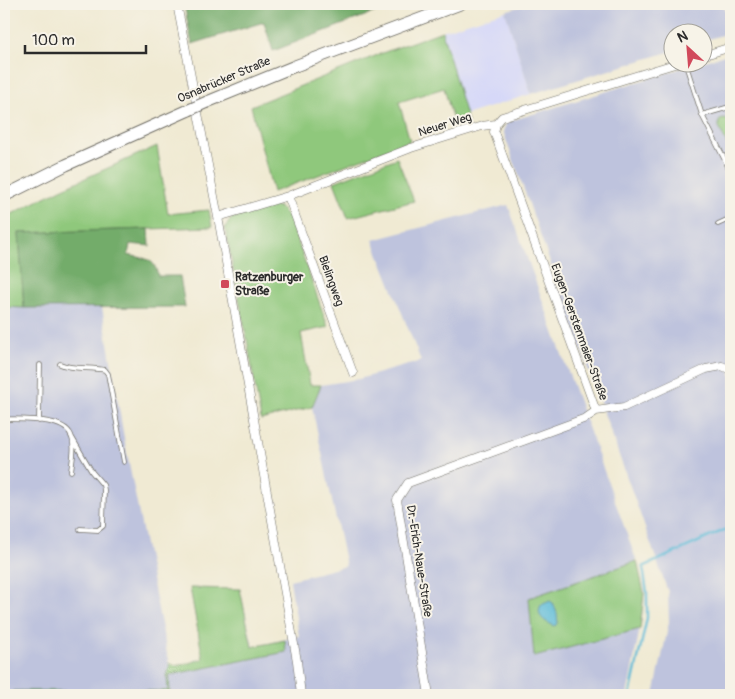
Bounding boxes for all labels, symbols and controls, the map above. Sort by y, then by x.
scale bar [25,22,146,54]
north arrow [662,22,712,72]
text: N [675,27,691,46]
text: 100 m [32,31,75,50]
street label: Osnabrücker Straße [175,54,273,106]
street label: Neuer Weg [416,110,474,140]
street label: Bielingweg [315,254,347,308]
street label: Eugen-Gerstenmaier-Straße [547,262,611,403]
place label: Ratzenburger Straße [235,270,304,299]
marker: Ratzenburger Straße [219,278,231,290]
street label: Dr.-Erich-Naue-Straße [403,504,435,618]

